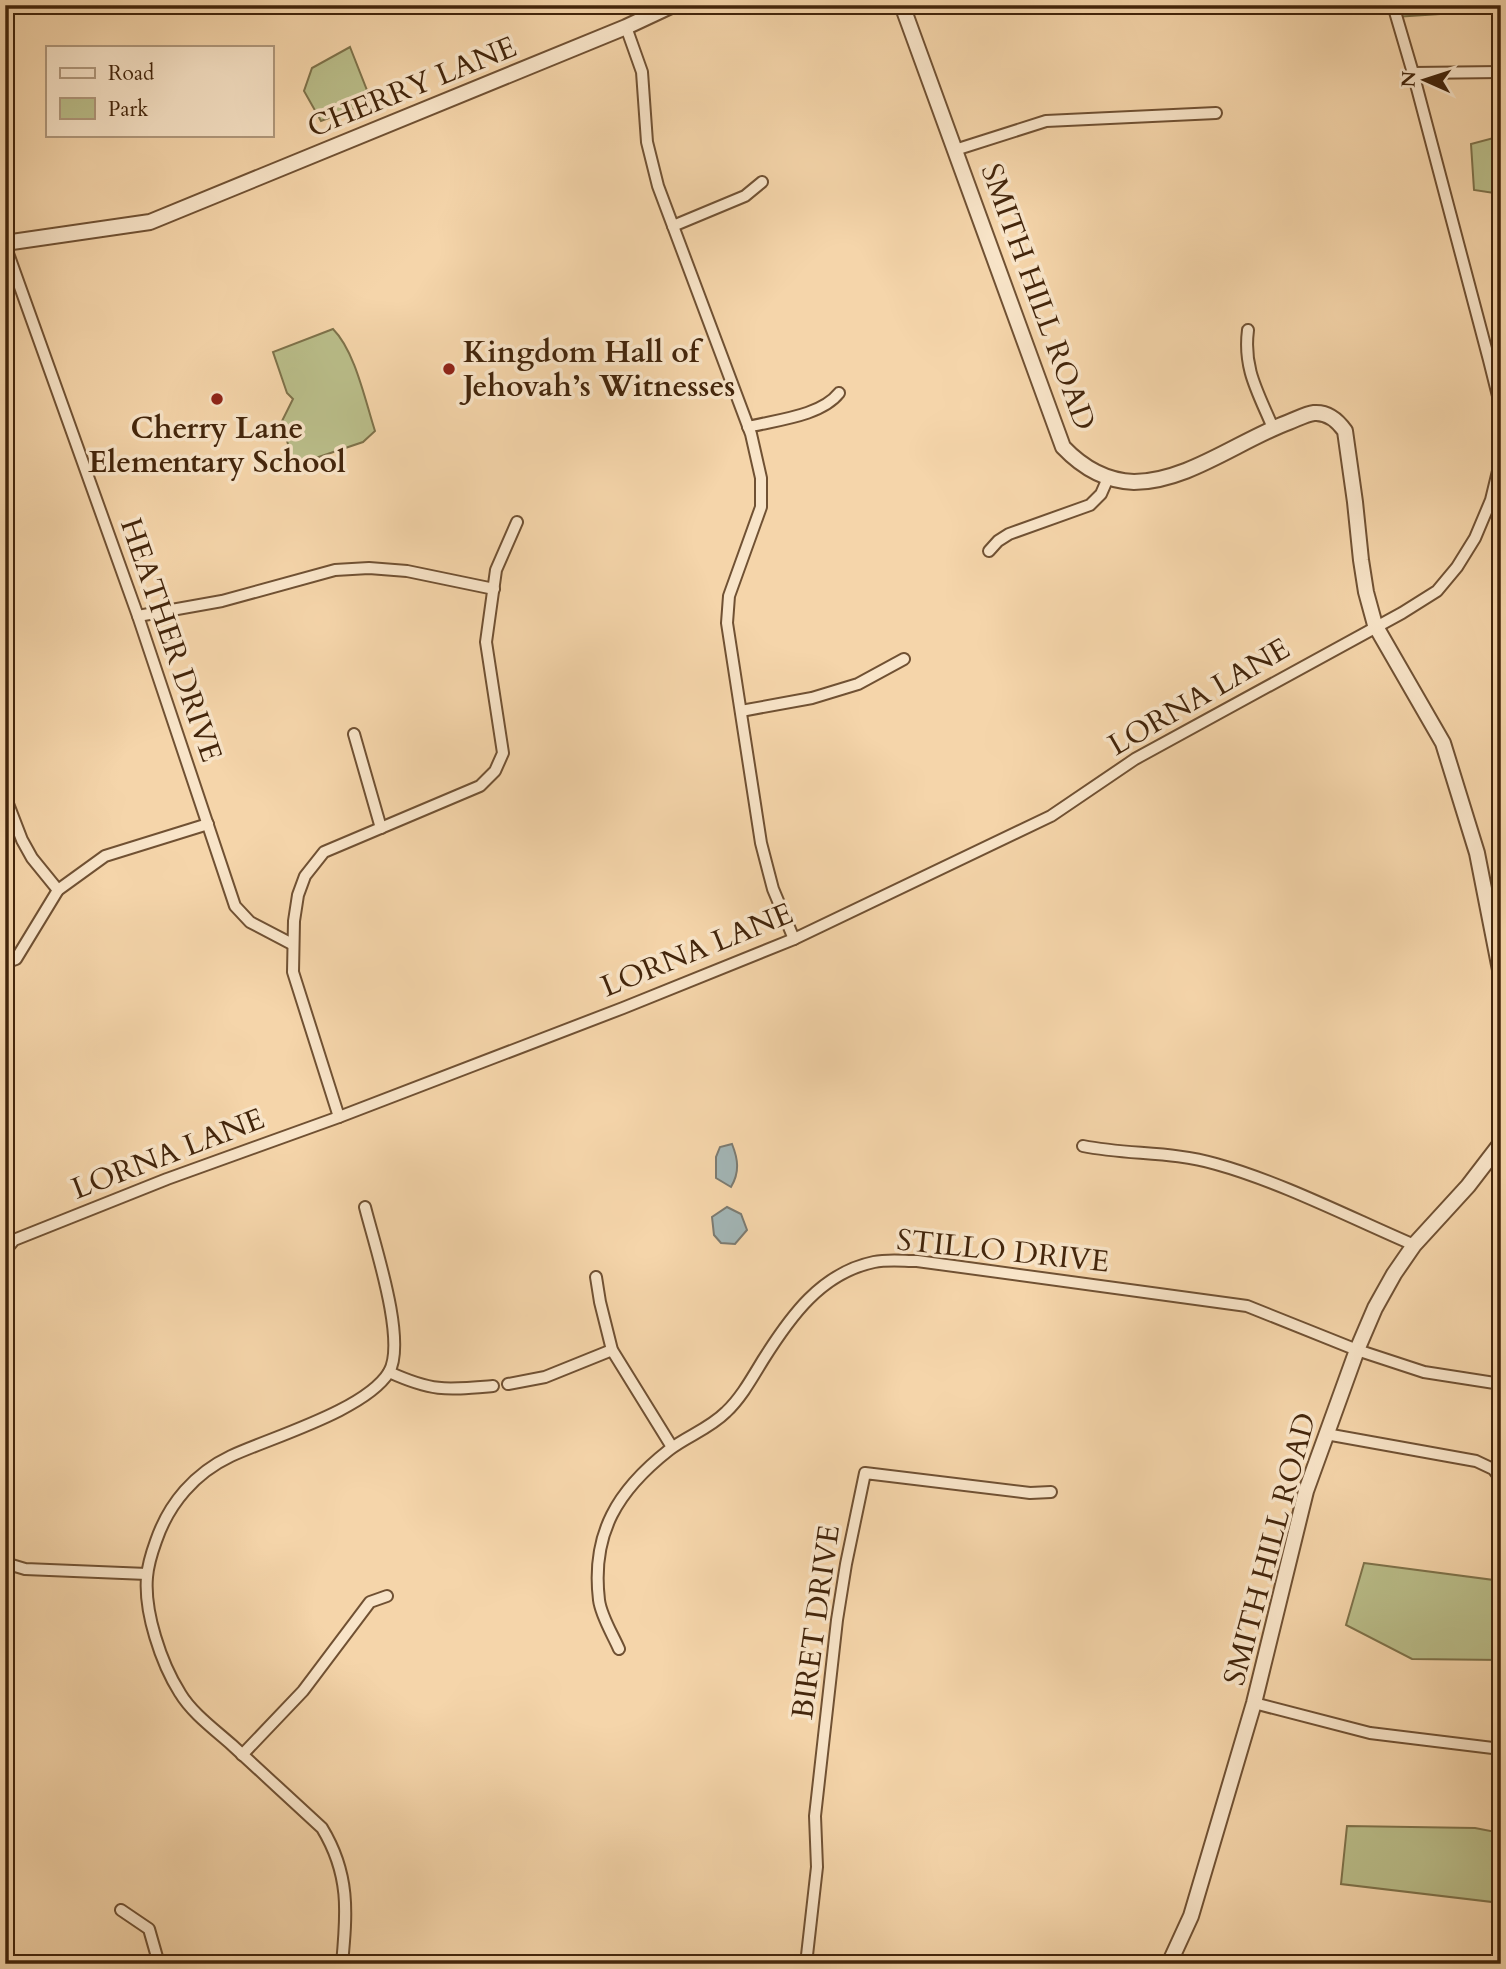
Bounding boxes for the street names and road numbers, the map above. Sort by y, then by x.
street label: CHERRY LANE [301,26,523,148]
street label: SMITH HILL ROAD [971,158,1105,436]
street label: HEATHER DRIVE [110,513,232,767]
street label: LORNA LANE [1101,628,1297,766]
street label: LORNA LANE [595,893,799,1007]
street label: LORNA LANE [66,1098,270,1210]
street label: STILLO DRIVE [895,1219,1111,1283]
street label: SMITH HILL ROAD [1214,1408,1326,1690]
street label: BIRET DRIVE [782,1522,850,1722]

